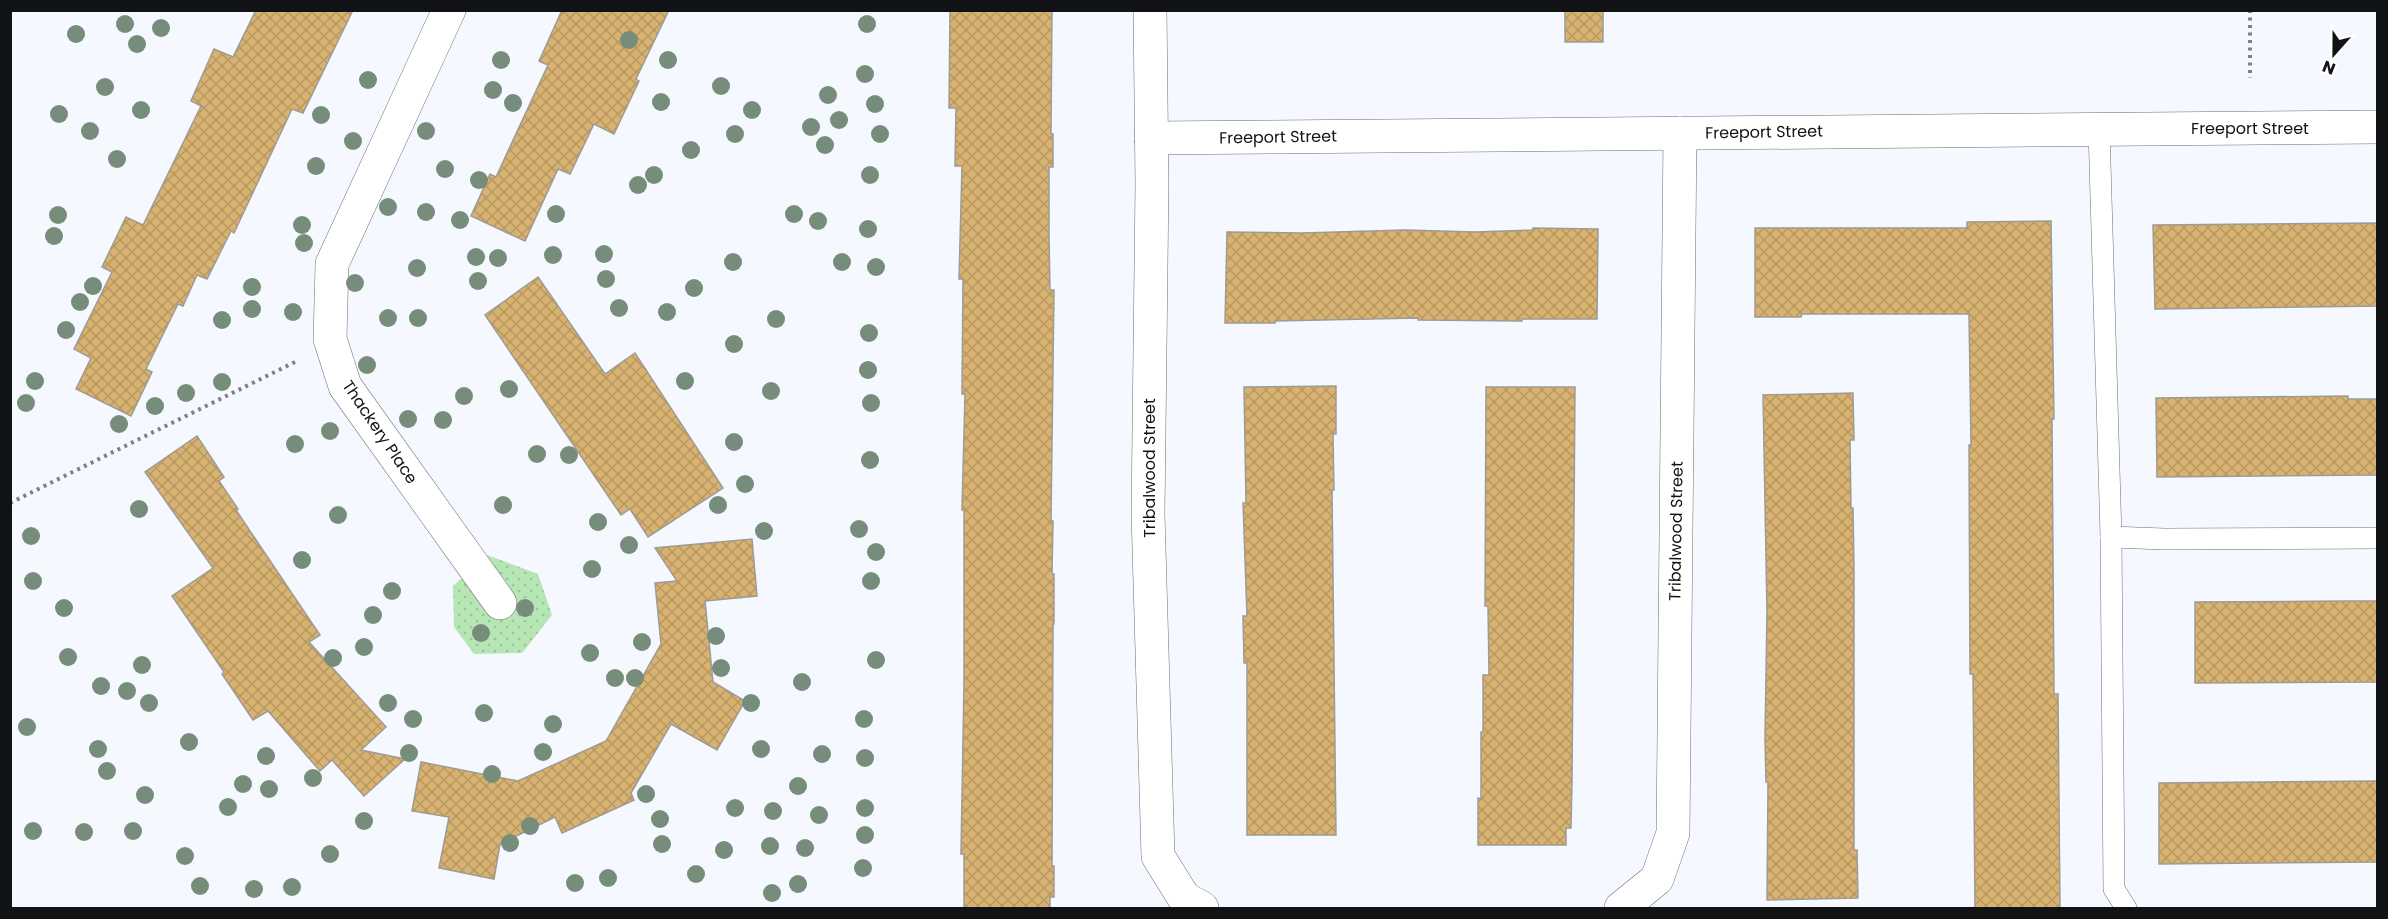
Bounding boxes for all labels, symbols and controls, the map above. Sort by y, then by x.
north arrow [2304,24,2364,84]
text: N [2319,55,2339,80]
street label: Freeport Street [2191,117,2309,140]
street label: Freeport Street [1705,119,1823,145]
street label: Freeport Street [1219,124,1337,150]
street label: Thackery Place [337,376,423,488]
street label: Tribalwood Street [1138,398,1161,538]
street label: Tribalwood Street [1663,461,1689,601]

